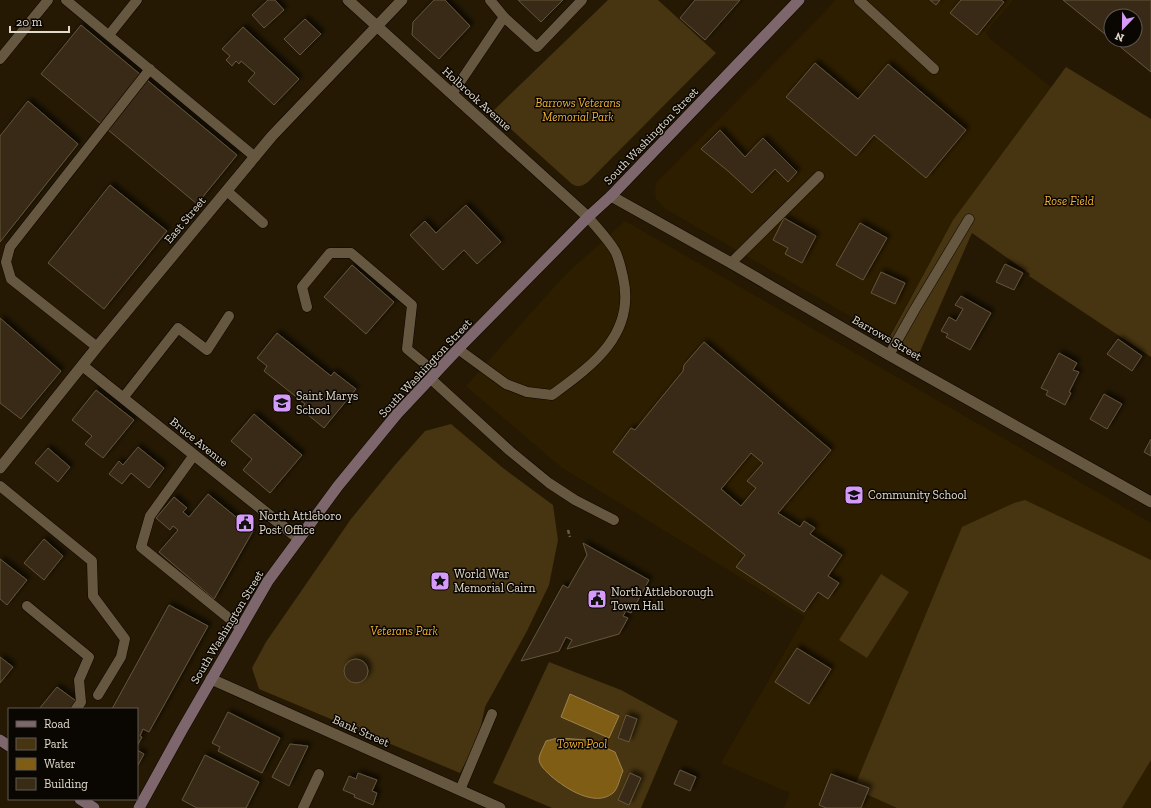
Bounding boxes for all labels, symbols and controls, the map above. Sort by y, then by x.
scale bar [10,8,69,34]
north arrow [1103,8,1143,48]
text: 20 m [16,15,43,29]
text: N [1113,29,1126,44]
street label: Holbrook Avenue [439,64,515,134]
street label: South Washington Street [601,84,701,188]
park label: Barrows Veterans Memorial Park [535,96,621,124]
street label: East Street [161,193,209,246]
park label: Rose Field [1044,194,1094,208]
street label: Barrows Street [850,312,925,364]
street label: South Washington Street [376,315,475,420]
place label: Saint Marys School [296,389,358,417]
school or university icon: Saint Marys School [271,392,293,414]
street label: Bruce Avenue [167,414,231,470]
school or university icon: Community School [843,484,865,506]
place label: Community School [868,488,967,502]
place label: North Attleboro Post Office [259,509,341,537]
public building icon: North Attleboro Post Office [234,512,256,534]
street label: South Washington Street [188,567,267,686]
place label: World War Memorial Cairn [454,567,536,595]
place icon: World War Memorial Cairn [429,570,451,592]
place label: North Attleborough Town Hall [611,585,714,613]
public building icon: North Attleborough Town Hall [586,588,608,610]
park label: Veterans Park [370,624,438,638]
legend [8,708,138,800]
street label: Bank Street [331,712,392,750]
text: Road [44,717,70,731]
text: Park [44,737,69,751]
park label: Town Pool [557,737,607,751]
text: Water [44,757,76,771]
text: Building [44,777,88,791]

